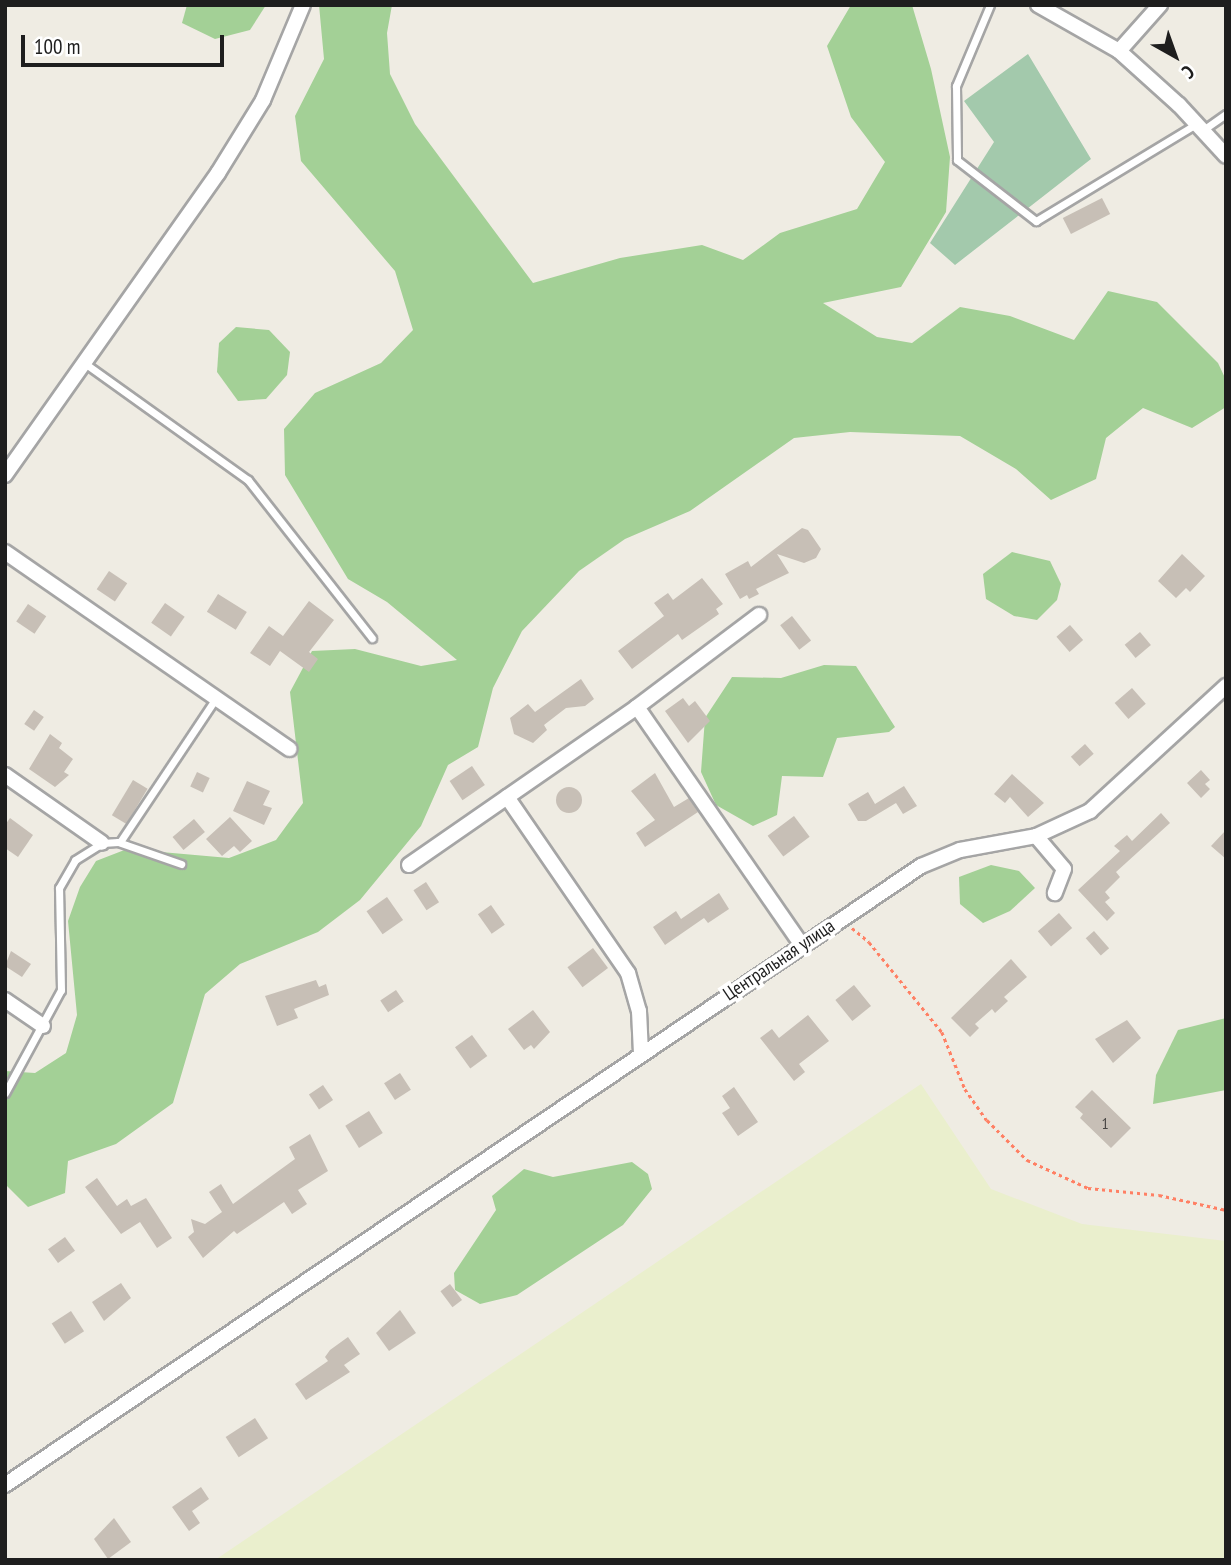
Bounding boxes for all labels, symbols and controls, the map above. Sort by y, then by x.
scale bar [24,21,228,65]
north arrow [1140,21,1210,91]
text: 100 m [34,33,80,60]
text: С [1177,60,1200,84]
street label: Центральная улица [719,914,839,1006]
house number: 1 [1101,1113,1109,1133]

